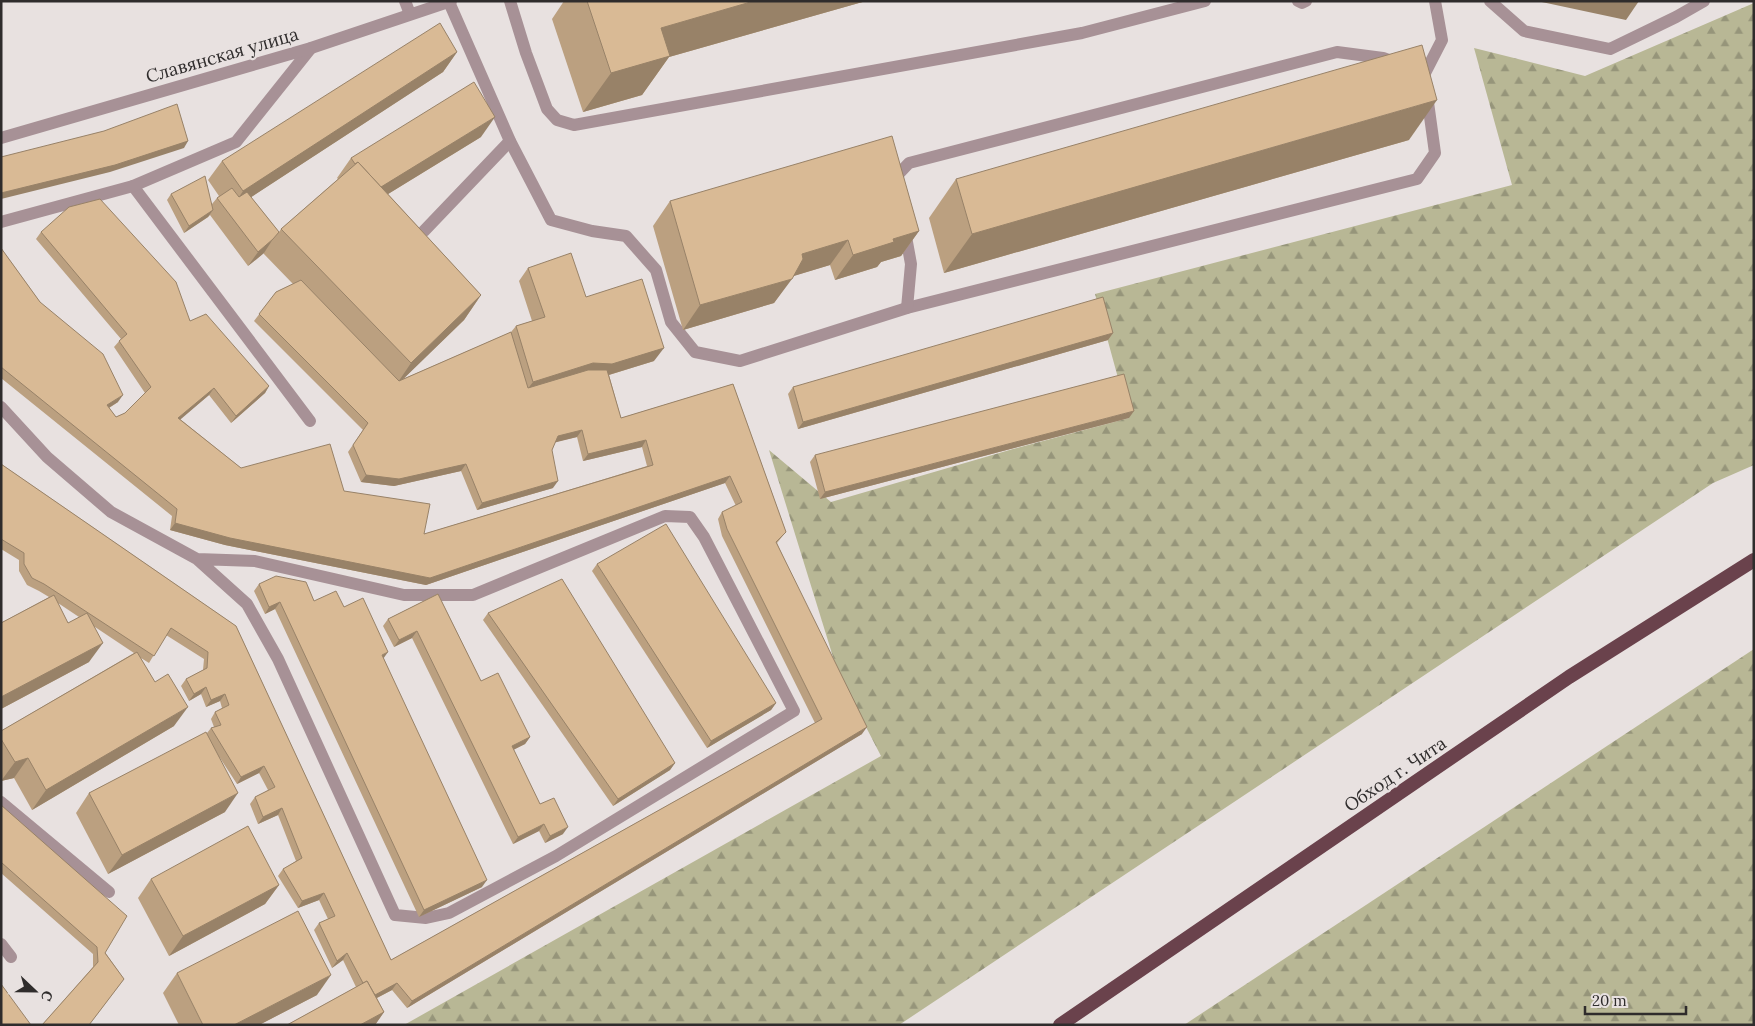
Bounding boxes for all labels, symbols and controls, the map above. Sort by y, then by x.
street label: Славянская улица [143,22,301,88]
street label: Обход г. Чита [1339,731,1451,817]
north arrow [10,966,60,1016]
scale bar [1585,984,1686,1016]
text: С [37,988,57,1004]
text: 20 m [1592,991,1627,1010]

